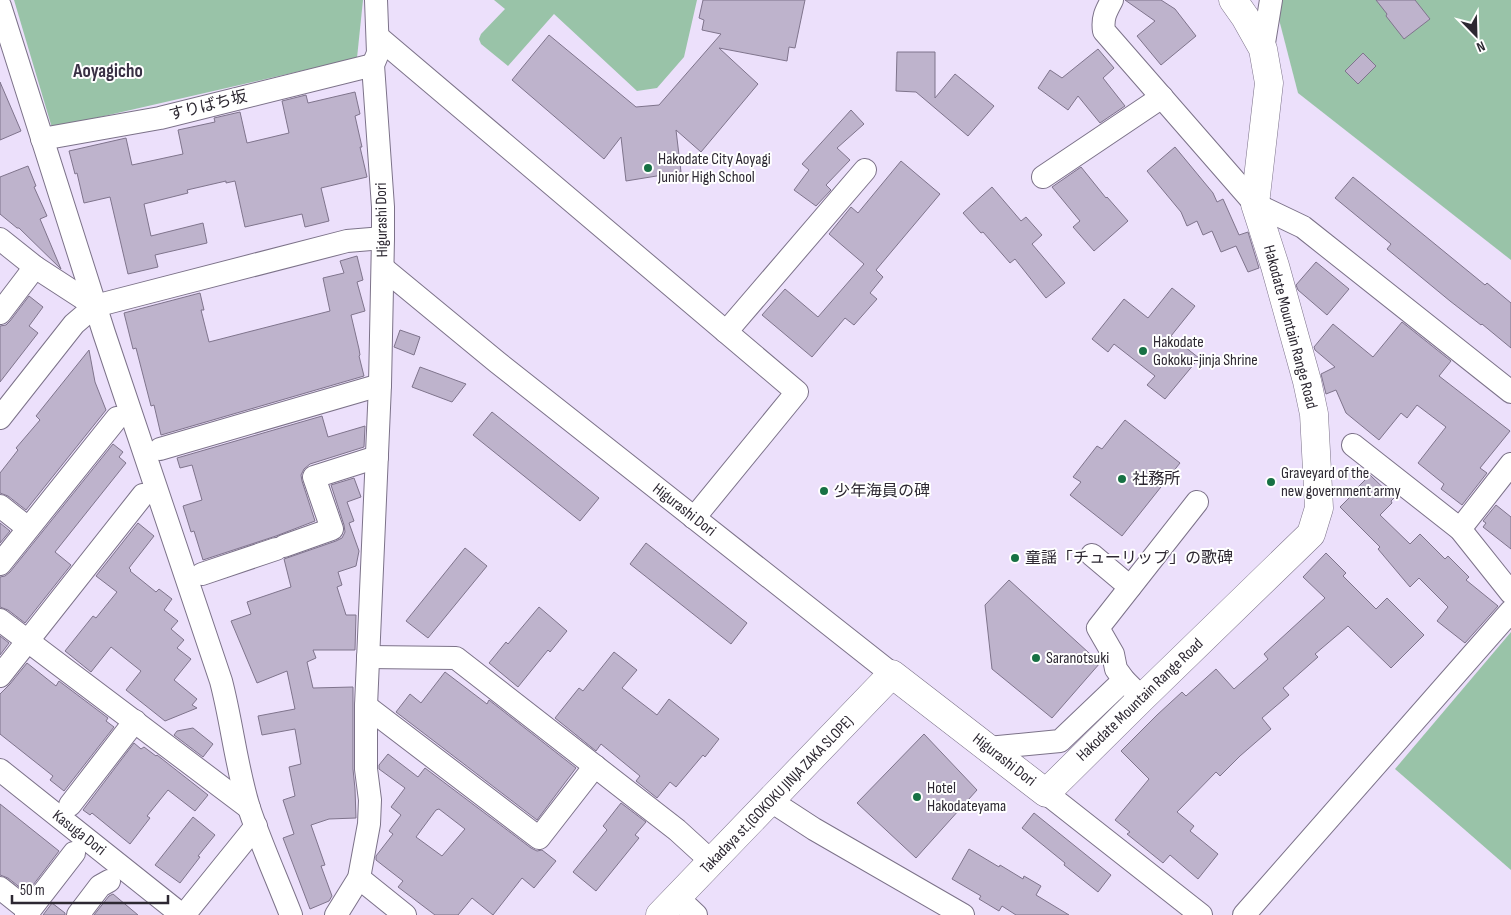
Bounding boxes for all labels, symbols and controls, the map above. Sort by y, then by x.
north arrow [1451,10,1501,60]
text: N [1474,37,1488,56]
district label: Aoyagicho [72,60,143,83]
street label: すりばち坂 [167,87,249,125]
place label: Hakodate City Aoyagi Junior High School [657,150,771,187]
marker: Hakodate City Aoyagi Junior High School [642,162,654,174]
street label: Higurashi Dori [372,182,392,258]
street label: Hakodate Mountain Range Road [1259,243,1321,411]
place label: Hakodate Gokoku-jinja Shrine [1153,333,1258,370]
marker: Hakodate Gokoku-jinja Shrine [1137,345,1149,357]
place label: Graveyard of the new government army [1281,464,1401,501]
place label: 社務所 [1132,470,1180,489]
marker: 社務所 [1116,473,1128,485]
marker: Graveyard of the new government army [1265,476,1277,488]
street label: Higurashi Dori [649,479,719,541]
place label: 少年海員の碑 [834,482,930,501]
marker: 少年海員の碑 [818,485,830,497]
place label: 童謡「チューリップ」の歌碑 [1025,549,1233,568]
marker: 童謡「チューリップ」の歌碑 [1009,552,1021,564]
street label: Hakodate Mountain Range Road [1073,635,1207,765]
place label: Saranotsuki [1046,649,1109,668]
marker: Saranotsuki [1030,652,1042,664]
street label: Takadaya st.(GOKOKU JINJA ZAKA SLOPE) [697,712,857,878]
street label: Higurashi Dori [969,729,1039,791]
place label: Hotel Hakodateyama [927,779,1006,816]
marker: Hotel Hakodateyama [911,791,923,803]
street label: Kasuga Dori [48,806,110,860]
scale bar [12,872,169,904]
text: 50 m [20,881,45,900]

